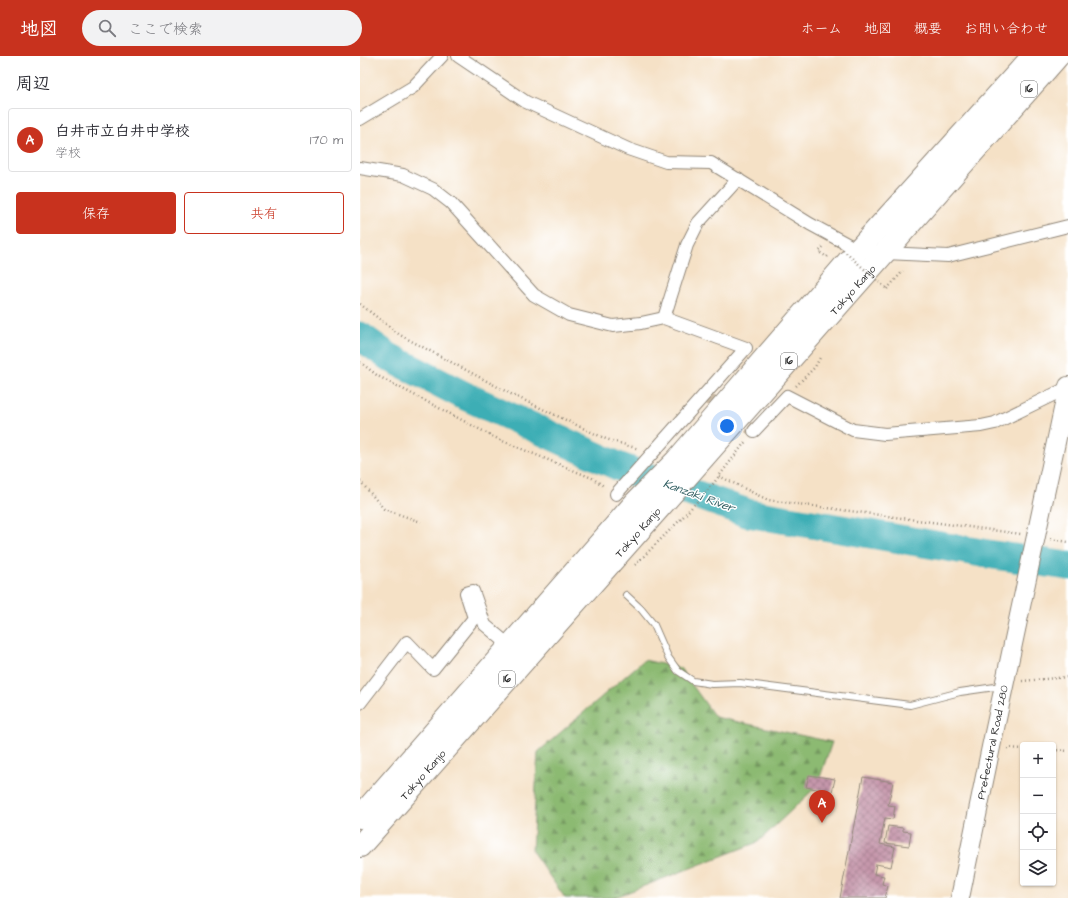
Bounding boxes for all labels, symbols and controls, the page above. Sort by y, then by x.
search box [82,10,362,46]
text: 地図 [20,16,58,43]
icon: search [96,17,118,39]
text: ここで検索 [128,19,203,40]
text: ホーム [801,19,842,39]
text: 地図 [864,19,892,39]
text: 概要 [914,19,942,39]
text: お問い合わせ [964,19,1048,39]
text: 周辺 [16,72,50,96]
road number: 16 [1021,81,1037,97]
text: 白井市立白井中学校 [55,121,190,142]
text: A [26,131,34,149]
text: 170 m [310,131,343,149]
text: 学校 [55,144,81,162]
button: 保存 [16,192,176,234]
button: 共有 [184,192,344,234]
street label: Tokyo Kanjo [826,261,879,318]
road number: 16 [781,353,797,369]
your location [717,416,737,436]
water label: Kanzaki River [661,475,738,517]
street label: Tokyo Kanjo [611,503,664,560]
road number: 16 [499,671,515,687]
street label: Prefectural Road 280 [973,684,1012,801]
map controls [1020,742,1056,886]
button: + [1020,742,1056,778]
street label: Tokyo Kanjo [397,746,450,803]
button: − [1020,778,1056,814]
pin: A [809,790,835,823]
button: locate [1020,814,1056,850]
button: layers [1020,850,1056,886]

